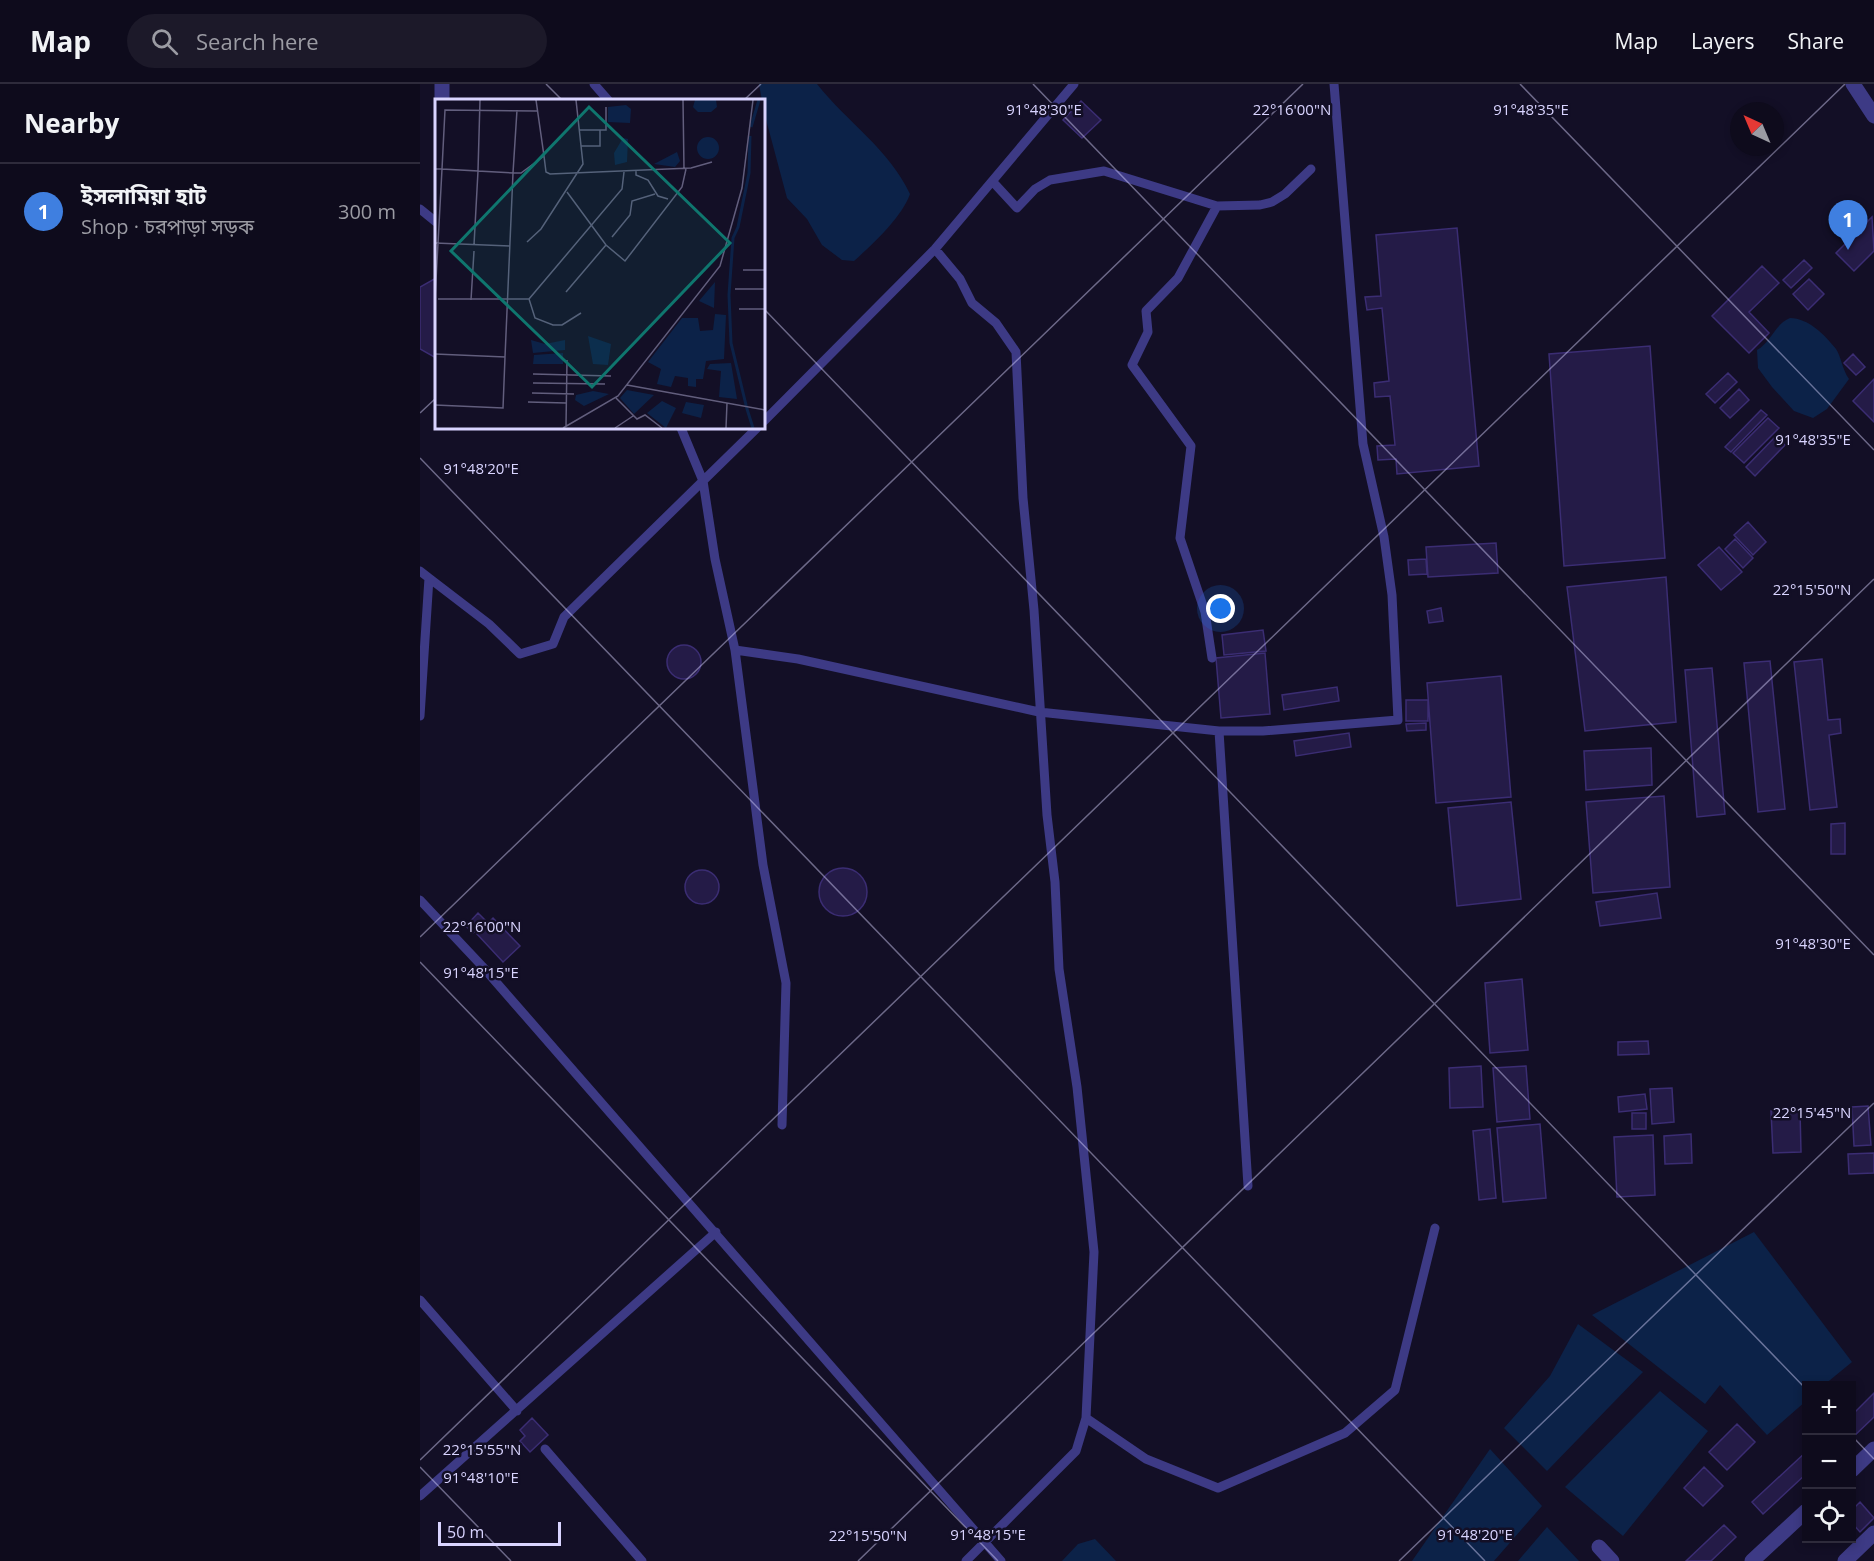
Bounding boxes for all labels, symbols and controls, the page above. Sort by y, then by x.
search box [127,14,547,68]
text: Map [30,22,91,60]
icon: search [148,25,181,58]
text: Search here [196,26,319,56]
text: Map [1615,27,1658,55]
text: Layers [1691,27,1755,55]
text: Share [1788,27,1844,55]
inset map [435,99,765,429]
text: 91°48'30"E [1006,99,1082,119]
text: 22°16'00"N [1253,99,1331,119]
text: 91°48'35"E [1493,99,1569,119]
north arrow [1730,102,1784,156]
text: Nearby [24,105,119,141]
text: ইসলামিয়া হাট [81,180,206,210]
text: 1 [38,198,49,225]
text: 300 m [338,198,396,225]
pin: 1 [1828,200,1868,250]
text: Shop · চরপাড়া সড়ক [81,213,254,240]
text: 91°48'35"E [1775,429,1851,449]
text: 91°48'20"E [443,458,519,478]
text: 22°15'50"N [1773,579,1851,599]
your location [1206,594,1235,623]
text: 22°16'00"N [443,916,521,936]
text: 91°48'30"E [1775,933,1851,953]
text: 91°48'15"E [443,962,519,982]
text: 22°15'45"N [1773,1102,1851,1122]
map controls [1802,1381,1856,1543]
button: + [1802,1381,1856,1435]
button: − [1802,1435,1856,1489]
text: 22°15'55"N [443,1439,521,1459]
text: 91°48'10"E [443,1467,519,1487]
button: locate [1802,1489,1856,1543]
scale bar [438,1519,561,1546]
text: 50 m [447,1521,484,1543]
text: 91°48'15"E [950,1524,1026,1544]
text: 91°48'20"E [1437,1524,1513,1544]
text: 22°15'50"N [829,1525,907,1545]

